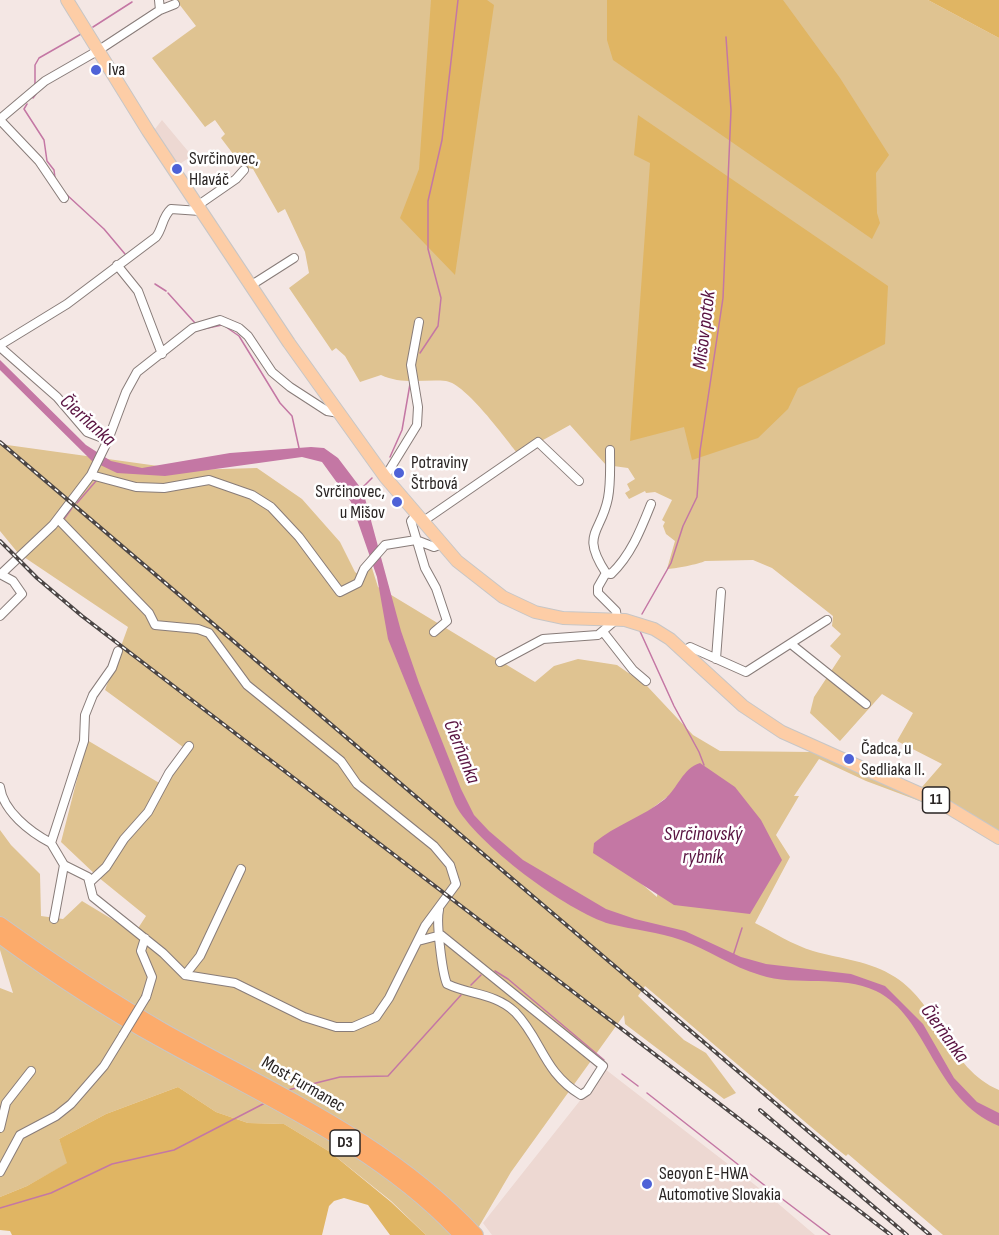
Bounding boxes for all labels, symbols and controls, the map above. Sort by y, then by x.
place label: Iva [108,59,125,81]
marker: Iva [89,63,103,77]
place label: Svrčinovec, Hlaváč [189,148,259,190]
marker: Svrčinovec, Hlaváč [170,162,184,176]
water label: Mišov potok [688,290,722,370]
water label: Čierňanka [54,390,120,452]
place label: Potraviny Štrbová [411,452,468,494]
marker: Potraviny Štrbová [392,466,406,480]
place label: Svrčinovec, u Mišov [315,481,385,524]
marker: Svrčinovec, u Mišov [390,495,404,509]
water label: Čierňanka [437,717,485,787]
place label: Čadca, u Sedliaka II. [861,738,925,780]
marker: Čadca, u Sedliaka II. [842,752,856,766]
road number: 11 [922,787,950,813]
water label: Svrčinovský rybník [664,823,742,870]
water label: Čierňanka [915,1000,973,1068]
street label: Most Furmanec [257,1052,349,1118]
road number: D3 [330,1130,360,1156]
place label: Seoyon E-HWA Automotive Slovakia [659,1163,781,1206]
marker: Seoyon E-HWA Automotive Slovakia [640,1177,654,1191]

